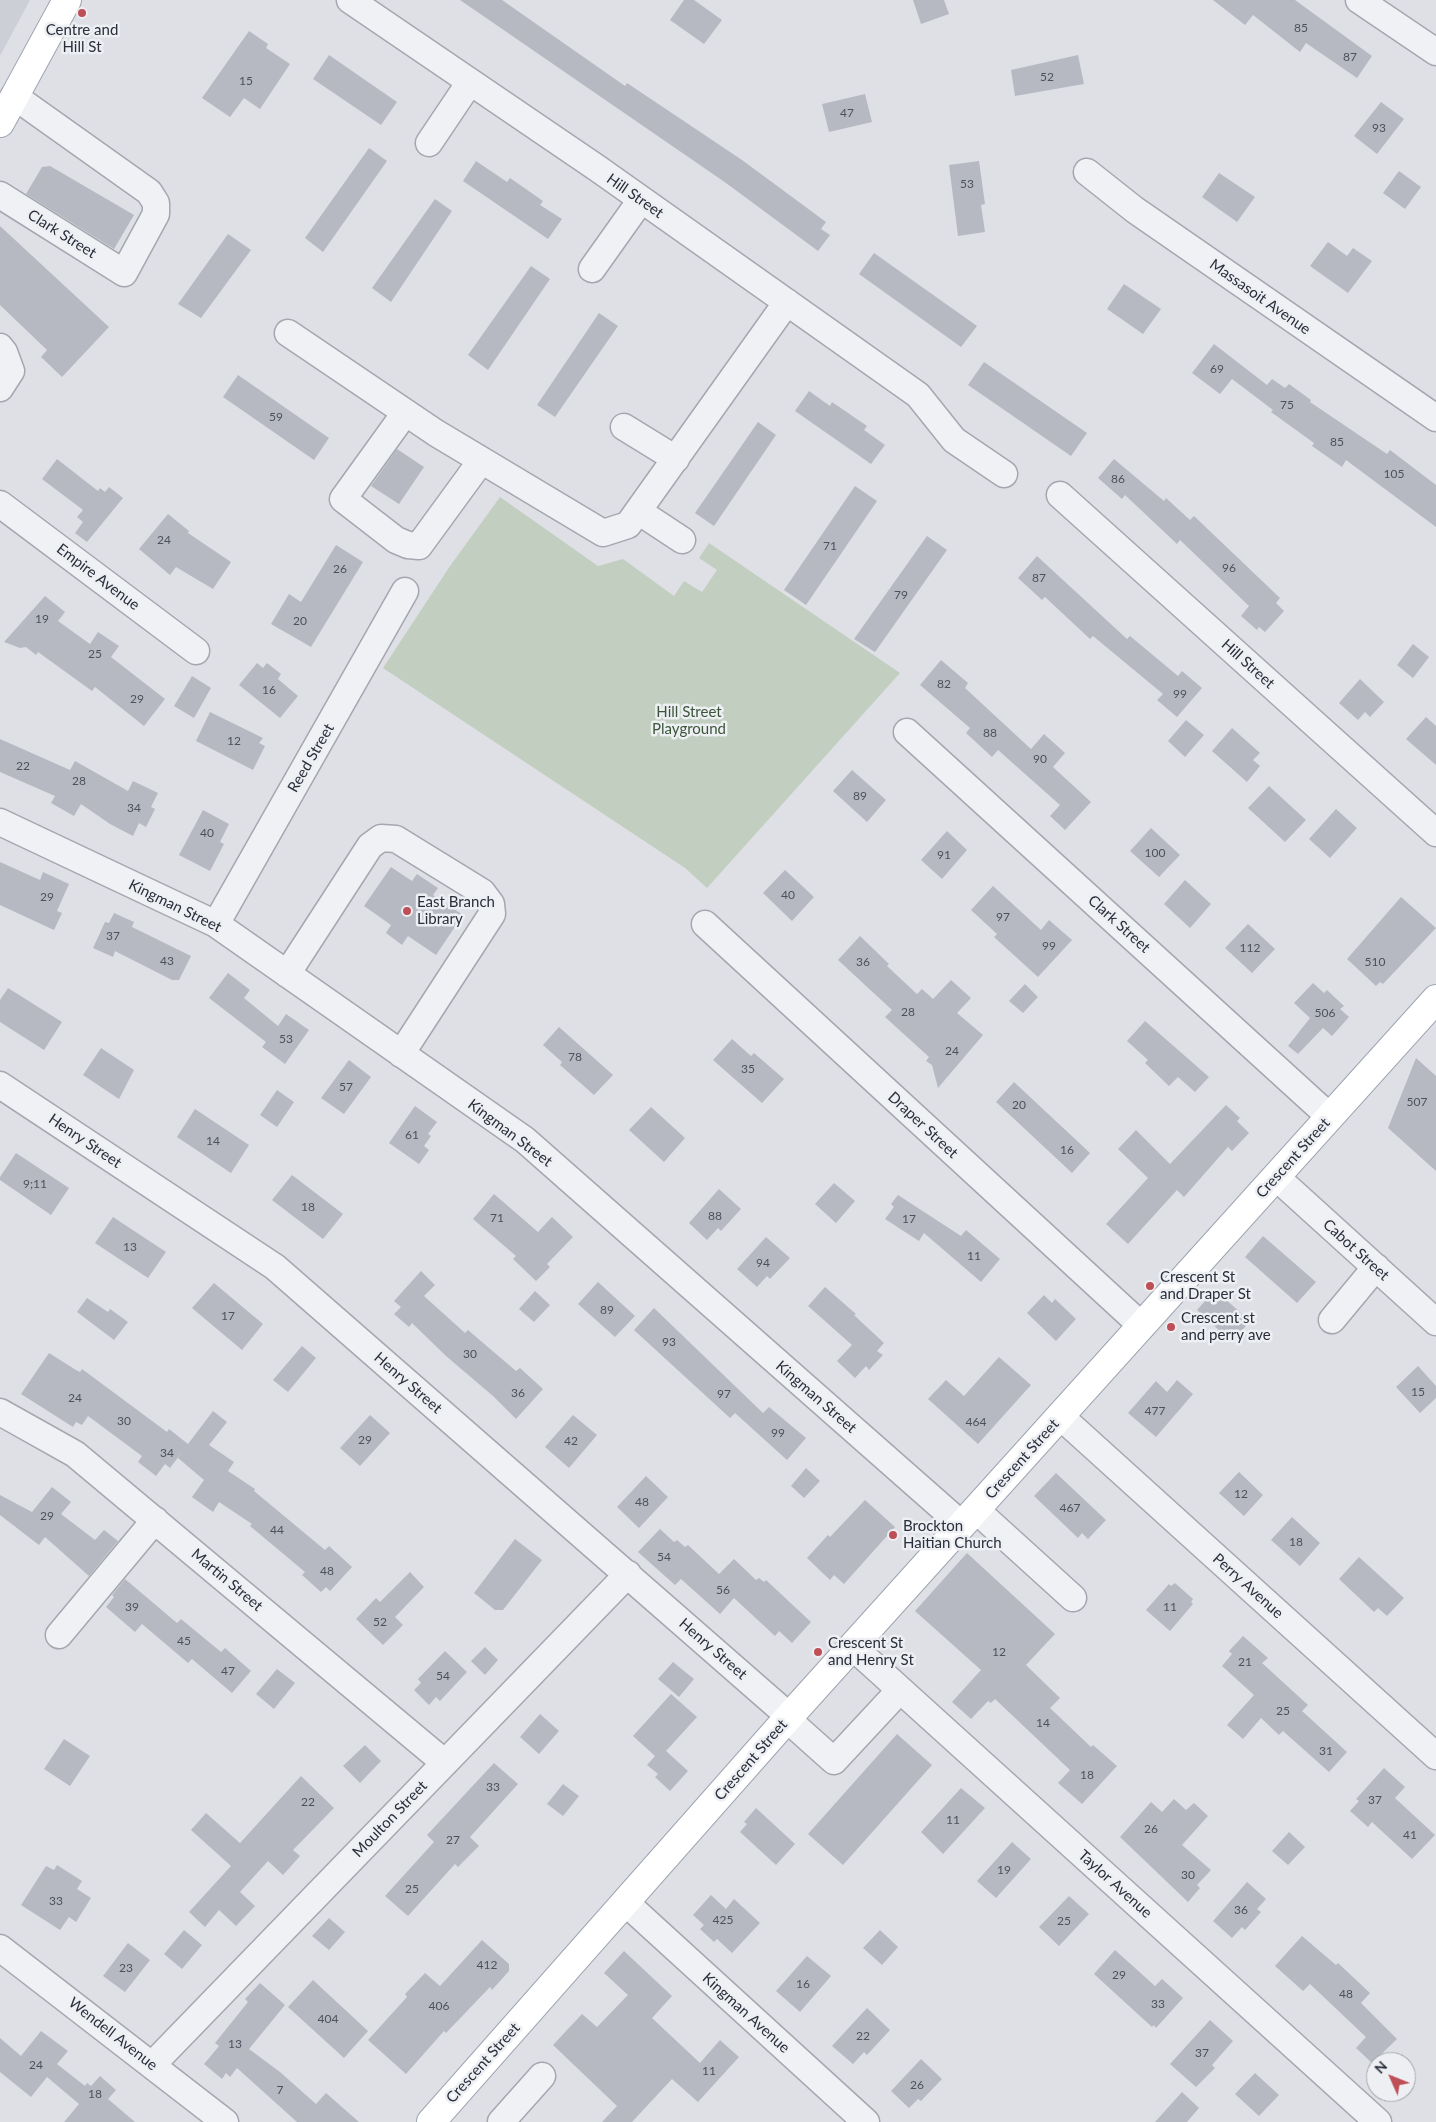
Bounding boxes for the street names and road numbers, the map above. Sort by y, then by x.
street label: Hill Street [603,170,667,222]
street label: Clark Street [24,206,100,262]
street label: Massasoit Avenue [1206,255,1314,339]
street label: Empire Avenue [53,540,143,614]
street label: Hill Street [1218,635,1278,693]
street label: Reed Street [284,720,338,796]
street label: Kingman Street [126,876,224,936]
street label: Clark Street [1084,891,1154,957]
street label: Draper Street [884,1088,962,1162]
street label: Kingman Street [464,1095,556,1171]
street label: Henry Street [45,1110,125,1172]
street label: Crescent Street [1252,1114,1334,1202]
street label: Cabot Street [1319,1216,1393,1284]
street label: Henry Street [370,1349,446,1417]
street label: Kingman Street [772,1357,860,1437]
street label: Crescent Street [981,1415,1063,1503]
street label: Martin Street [188,1545,266,1615]
street label: Perry Avenue [1209,1550,1287,1622]
street label: Henry Street [675,1615,751,1683]
street label: Crescent Street [711,1716,791,1804]
street label: Moulton Street [349,1777,431,1861]
street label: Taylor Avenue [1074,1846,1156,1922]
street label: Kingman Avenue [699,1969,793,2057]
street label: Wendell Avenue [65,1994,161,2074]
street label: Crescent Street [442,2019,524,2107]

